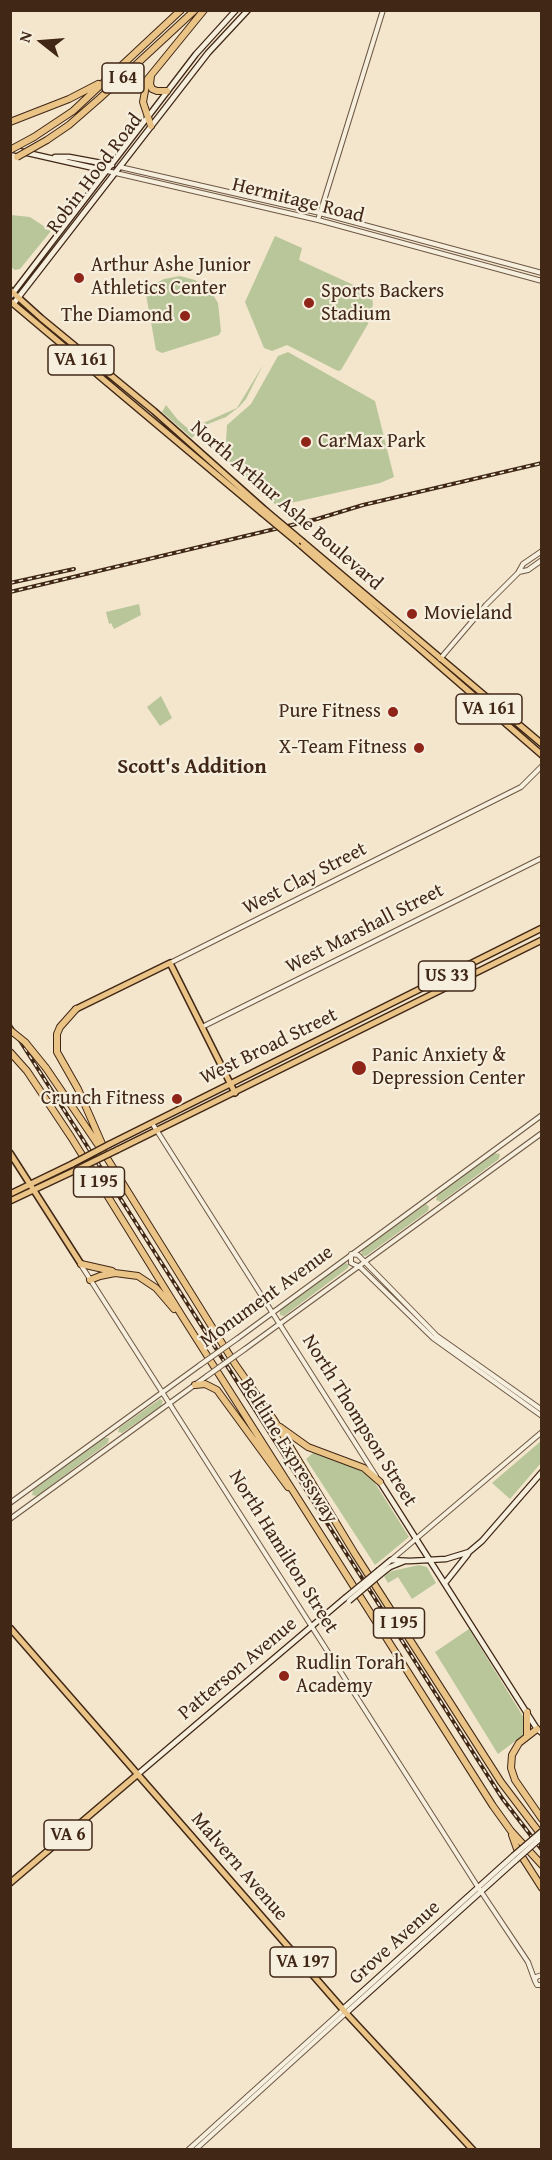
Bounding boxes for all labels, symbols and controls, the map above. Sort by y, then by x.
north arrow [12,12,72,72]
text: N [12,28,38,45]
road number: I 64 [102,63,144,93]
street label: Robin Hood Road [42,109,148,239]
street label: Hermitage Road [230,173,366,229]
place label: Arthur Ashe Junior Athletics Center [91,254,251,301]
marker: Arthur Ashe Junior Athletics Center [72,271,86,285]
place label: Sports Backers Stadium [321,280,444,327]
marker: Sports Backers Stadium [302,296,316,310]
place label: The Diamond [61,304,173,328]
marker: The Diamond [178,309,192,323]
road number: VA 161 [48,345,114,375]
street label: North Arthur Ashe Boulevard [185,416,387,596]
place label: CarMax Park [318,430,426,454]
marker: CarMax Park [299,435,313,449]
place label: Movieland [424,602,512,626]
marker: Movieland [405,607,419,621]
road number: VA 161 [456,694,522,724]
place label: Pure Fitness [279,700,381,724]
marker: Pure Fitness [386,705,400,719]
place label: X-Team Fitness [279,736,407,760]
marker: X-Team Fitness [412,741,426,755]
district label: Scott's Addition [117,755,267,781]
street label: West Clay Street [239,837,371,921]
street label: West Marshall Street [282,879,448,979]
road number: US 33 [418,961,476,991]
street label: West Broad Street [197,1003,341,1091]
place label: Panic Anxiety & Depression Center [372,1044,525,1091]
marker: Panic Anxiety & Depression Center [350,1059,368,1077]
place label: Crunch Fitness [41,1087,165,1111]
marker: Crunch Fitness [170,1092,184,1106]
road number: I 195 [74,1167,124,1197]
street label: Monument Avenue [196,1241,338,1353]
street label: North Thompson Street [296,1331,422,1511]
street label: Beltline Expressway [234,1374,342,1528]
street label: North Hamilton Street [223,1466,343,1638]
road number: I 195 [374,1608,424,1638]
street label: Patterson Avenue [174,1613,302,1725]
place label: Rudlin Torah Academy [296,1652,405,1699]
marker: Rudlin Torah Academy [277,1669,291,1683]
street label: Malvern Avenue [185,1808,293,1926]
road number: VA 6 [44,1820,92,1850]
street label: Grove Avenue [345,1896,445,1990]
road number: VA 197 [270,1947,336,1977]

